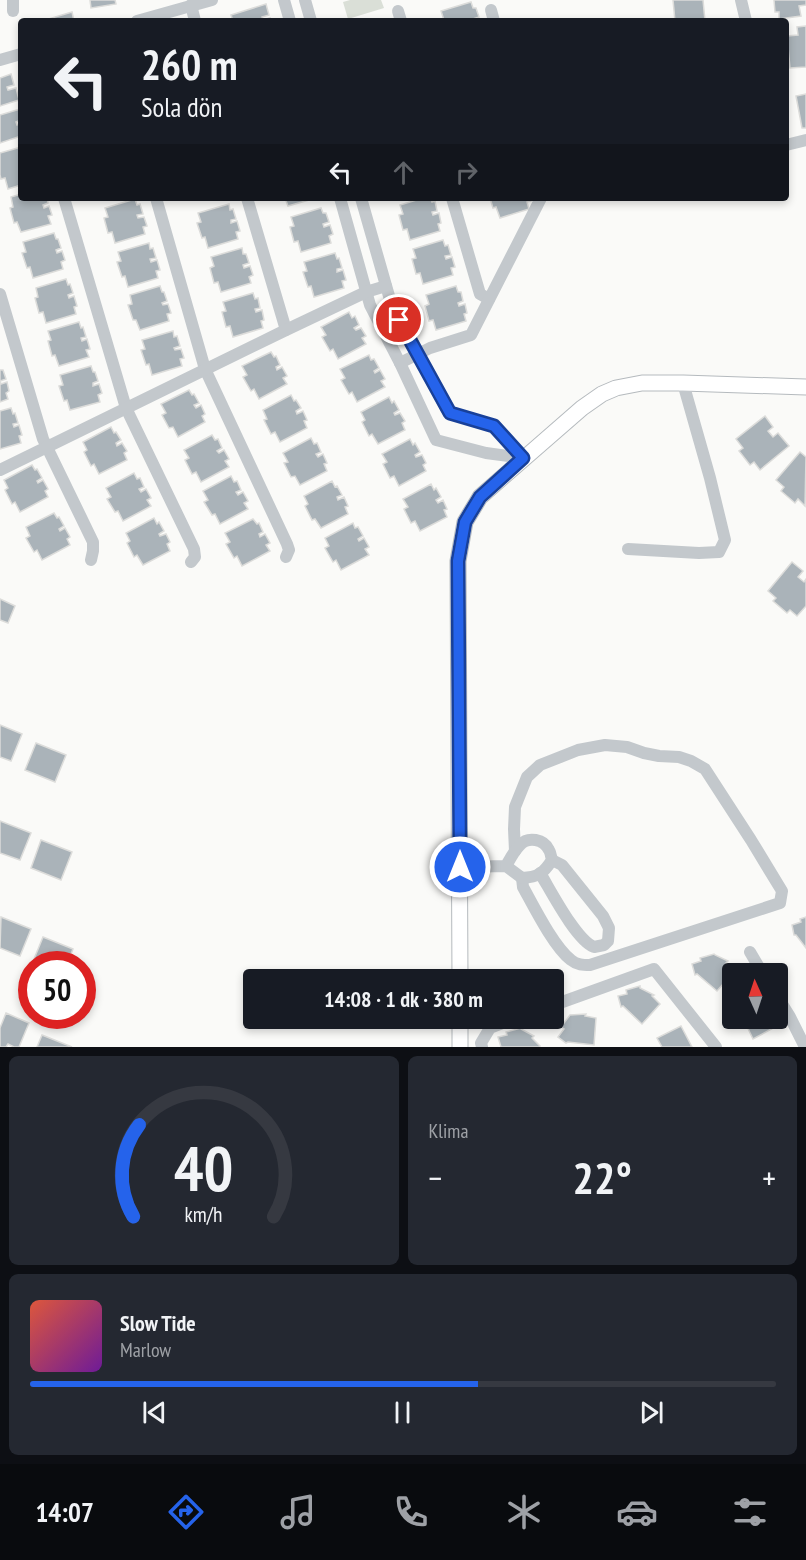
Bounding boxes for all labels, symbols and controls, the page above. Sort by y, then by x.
text: 260 m [141,37,238,92]
icon: left [42,42,120,120]
text: Sola dön [141,90,222,124]
icon: left [324,156,357,189]
icon: ahead [387,156,420,189]
icon: right [450,156,483,189]
pin [373,294,424,345]
icon: arrive [382,303,415,336]
position arrow [428,835,492,899]
speed limit sign: 50 [18,951,96,1029]
north arrow [722,963,788,1029]
map controls [722,963,788,1029]
text: 14:08 · 1 dk · 380 m [324,985,483,1013]
text: Klima [429,1118,468,1144]
text: 40 [174,1127,234,1208]
text: 22° [573,1148,632,1206]
text: − [429,1156,442,1199]
text: + [762,1156,776,1199]
text: km/h [185,1201,223,1229]
text: Slow Tide [120,1309,196,1337]
text: Marlow [120,1337,171,1363]
icon: previous [138,1396,171,1429]
icon: pause [386,1396,419,1429]
icon: next [635,1396,668,1429]
icon: directions [165,1491,207,1533]
icon: music [277,1491,319,1533]
icon: phone [390,1491,432,1533]
icon: climate [503,1491,545,1533]
icon: car [616,1491,658,1533]
icon: filters [729,1491,771,1533]
text: 14:07 [35,1495,94,1529]

